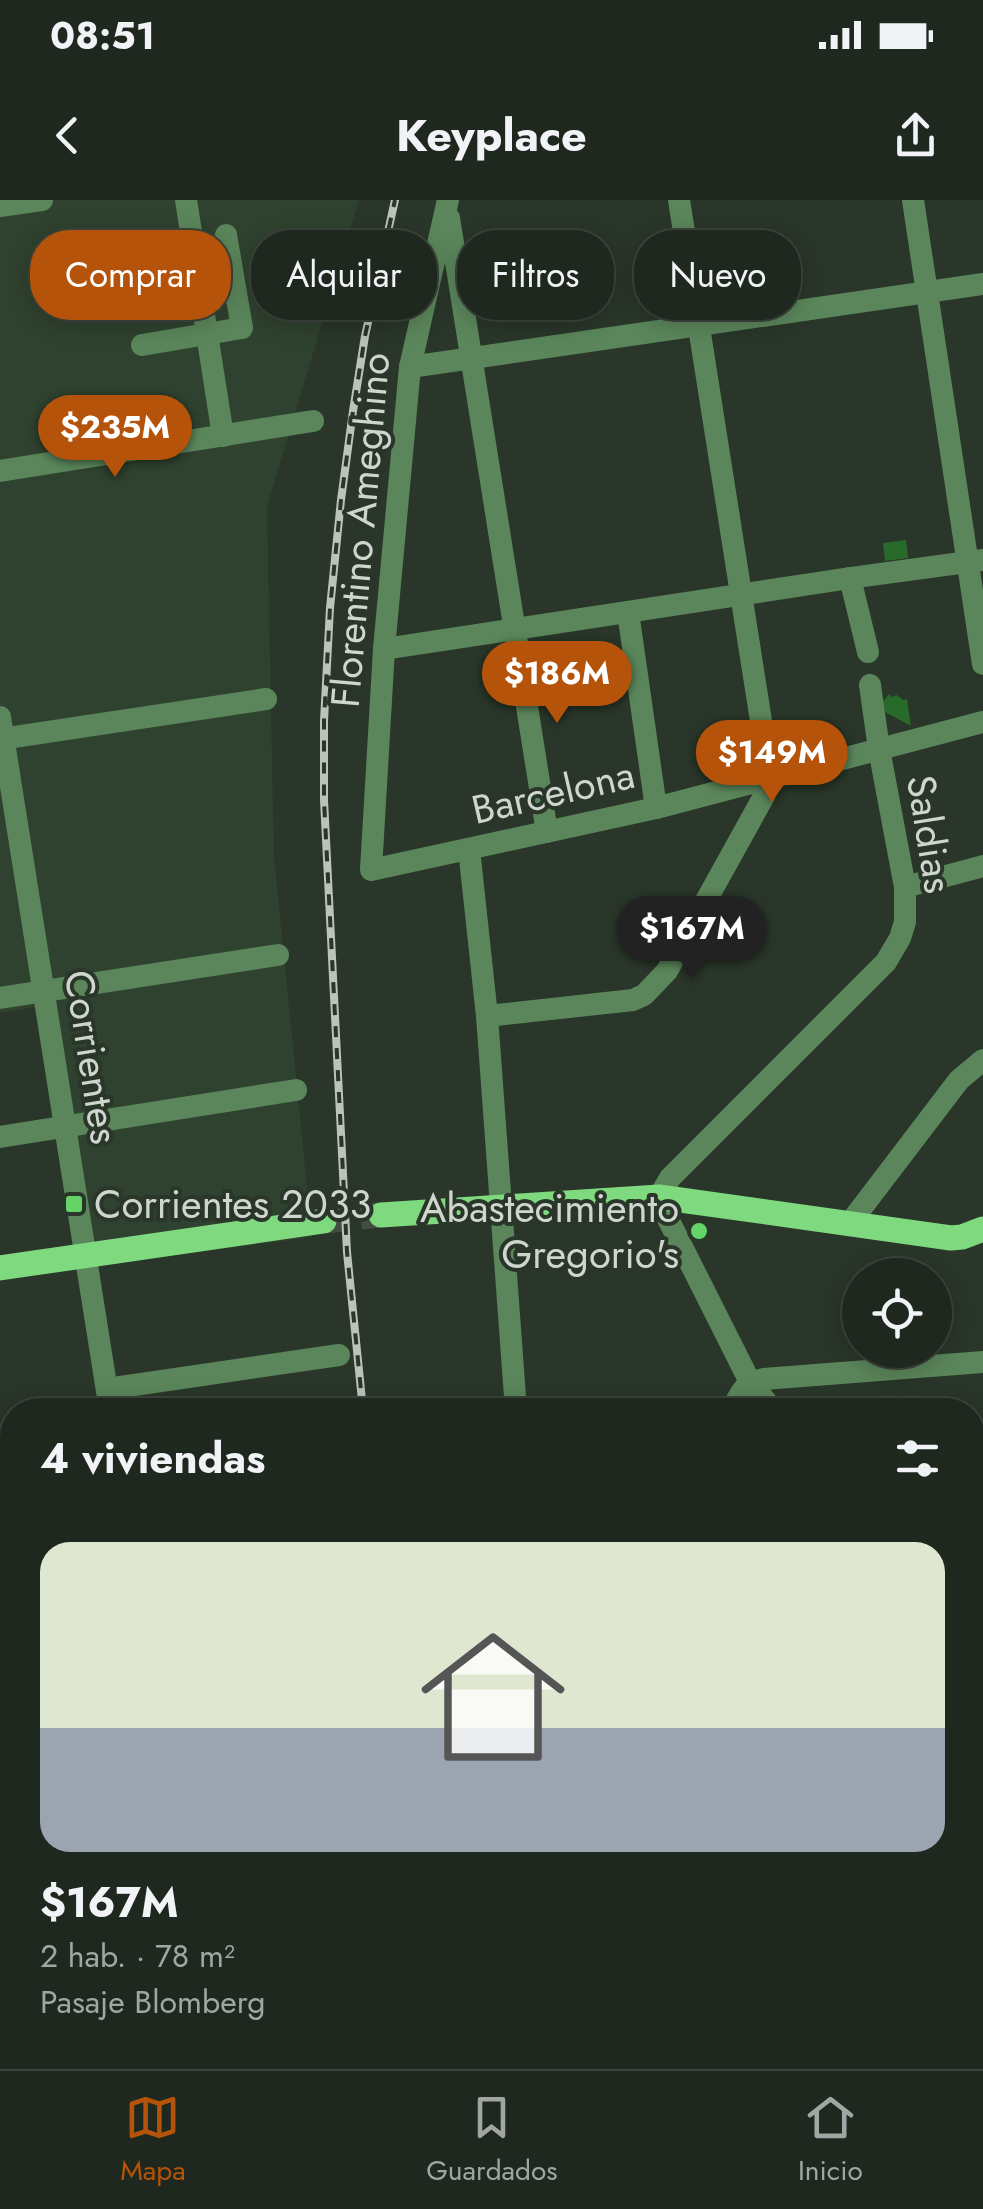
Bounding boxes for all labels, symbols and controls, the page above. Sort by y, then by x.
text: 08:51 [50,8,155,63]
text: Keyplace [396,103,587,168]
icon: back [40,108,95,163]
icon: share [888,108,943,163]
chip: Comprar [30,230,231,320]
chip: Alquilar [251,230,437,320]
chip: Filtros [457,230,614,320]
chip: Nuevo [634,230,801,320]
street label: Florentino Ameghino [316,350,404,710]
pin: $235M [45,395,185,480]
text: $235M [60,404,170,450]
pin: $186M [487,641,627,726]
text: $186M [504,650,610,696]
pin: $149M [702,720,842,805]
text: $149M [718,729,826,775]
street label: Barcelona [466,745,640,839]
street label: Saldias [892,771,968,897]
pin: $167M [622,896,762,981]
text: $167M [639,905,745,951]
street label: Corrientes [50,966,134,1148]
place label: Corrientes 2033 [94,1175,371,1233]
place label: Abastecimiento Gregorio's [420,1179,679,1283]
marker: Corrientes 2033 [63,1193,85,1215]
marker: Abastecimiento Gregorio's [688,1220,710,1242]
map controls [842,1258,952,1368]
button: locate [842,1258,952,1368]
text: 4 viviendas [40,1428,265,1489]
icon: filters [890,1431,945,1486]
icon: home [403,1607,583,1787]
text: $167M [40,1872,178,1933]
text: 2 hab. · 78 m² [40,1933,235,1979]
text: Pasaje Blomberg [40,1979,265,2025]
tab: Mapa [120,2090,186,2191]
tab: Guardados [426,2090,558,2191]
tab: Inicio [798,2090,863,2191]

